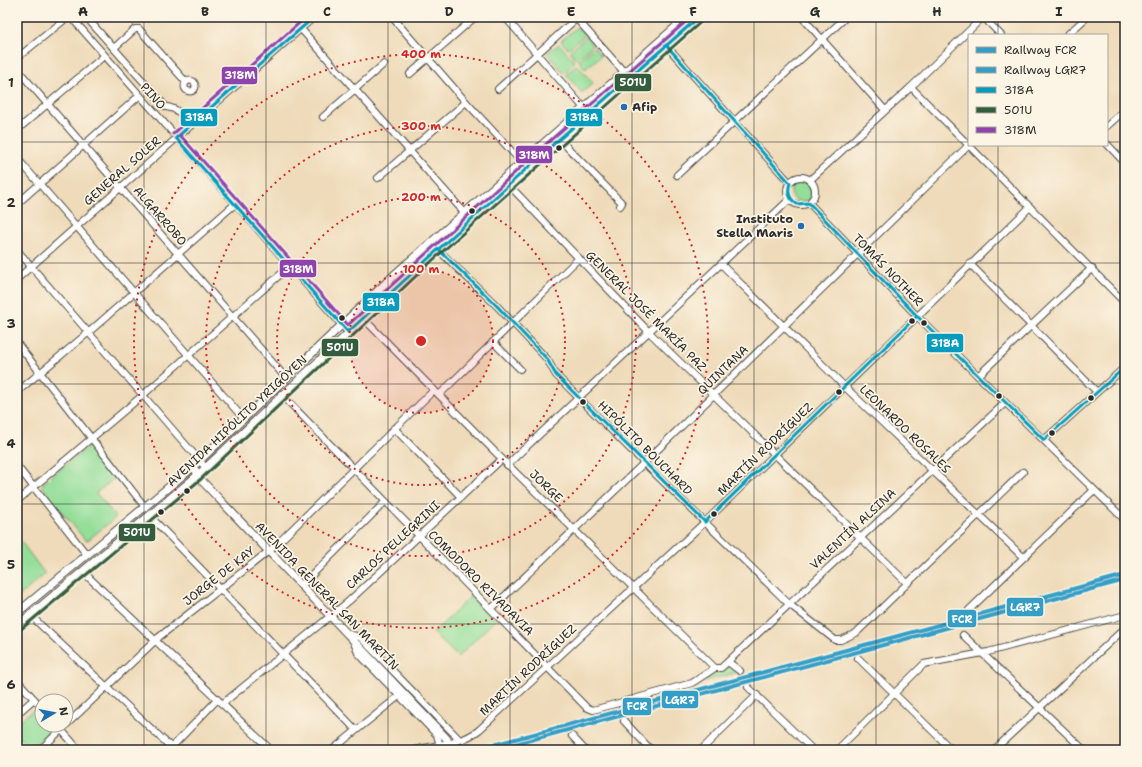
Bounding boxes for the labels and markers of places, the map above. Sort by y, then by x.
place label: Afip [632,99,657,115]
marker: Afip [619,102,629,112]
unlabelled marker [554,143,564,153]
unlabelled marker [467,206,477,216]
place label: Instituto Stella Maris [716,211,793,241]
marker: Instituto Stella Maris [796,221,806,231]
unlabelled marker [337,313,347,323]
unlabelled marker [907,316,917,326]
unlabelled marker [919,318,929,328]
centre of rings [414,334,428,348]
unlabelled marker [834,387,844,397]
unlabelled marker [994,391,1004,401]
unlabelled marker [1086,393,1096,403]
unlabelled marker [578,397,588,407]
unlabelled marker [1047,428,1057,438]
unlabelled marker [182,486,192,496]
unlabelled marker [156,507,166,517]
unlabelled marker [709,509,719,519]

